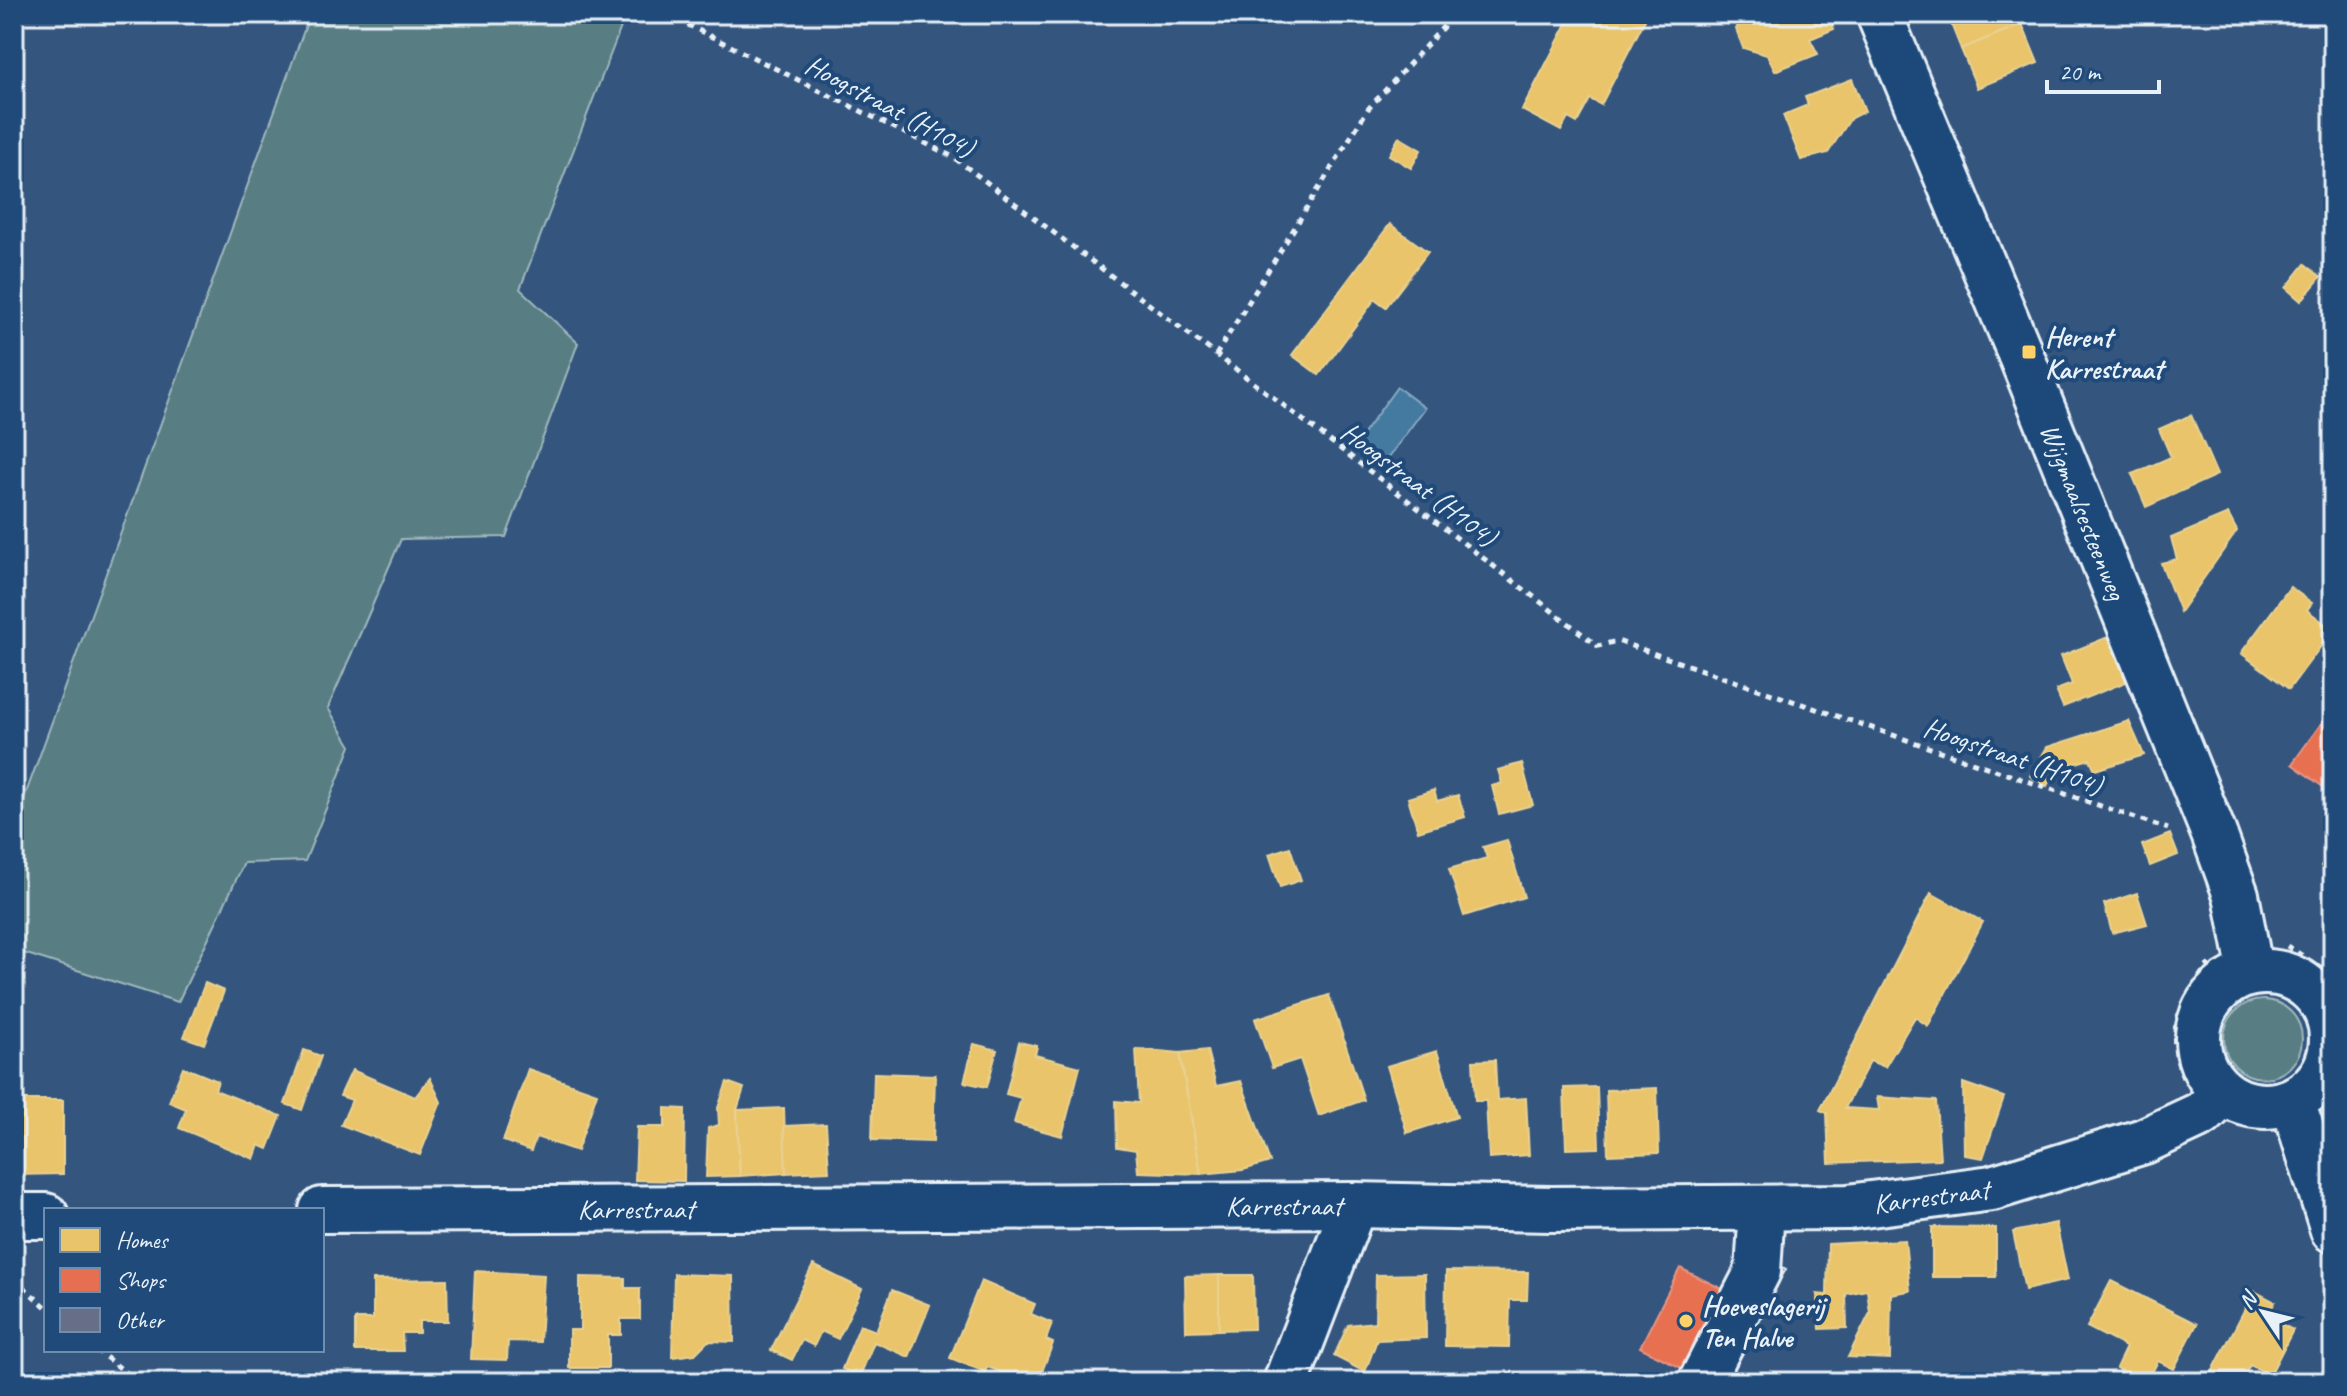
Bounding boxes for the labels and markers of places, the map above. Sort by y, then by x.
place label: Herent Karrestraat [2045,319,2167,386]
marker: Herent Karrestraat [2020,343,2038,361]
place label: Hoeveslagerij Ten Halve [1702,1288,1828,1355]
marker: Hoeveslagerij Ten Halve [1677,1312,1695,1330]

